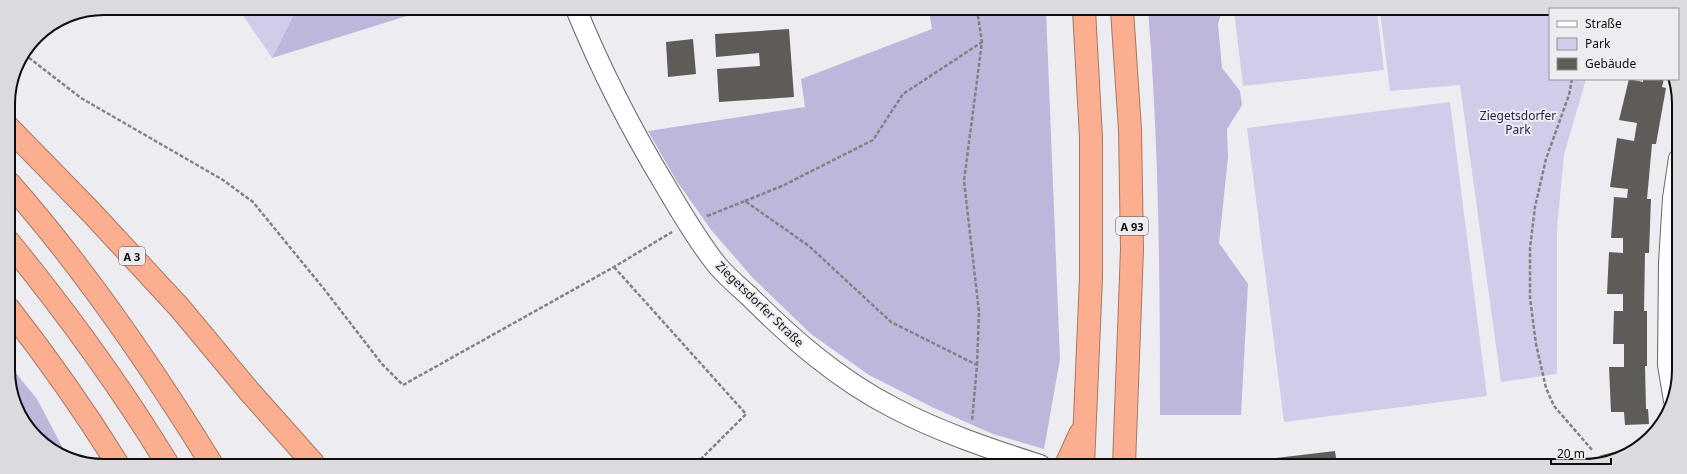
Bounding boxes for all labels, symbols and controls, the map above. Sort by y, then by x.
legend [1549,8,1679,80]
text: Straße [1585,15,1622,32]
text: Park [1585,35,1611,52]
text: Gebäude [1585,55,1636,72]
park label: Ziegetsdorfer Park [1480,107,1556,138]
road number: A 93 [1116,217,1148,235]
road number: A 3 [119,247,145,265]
street label: Ziegetsdorfer Straße [712,258,808,351]
scale bar [1551,440,1611,466]
text: 20 m [1557,445,1585,462]

